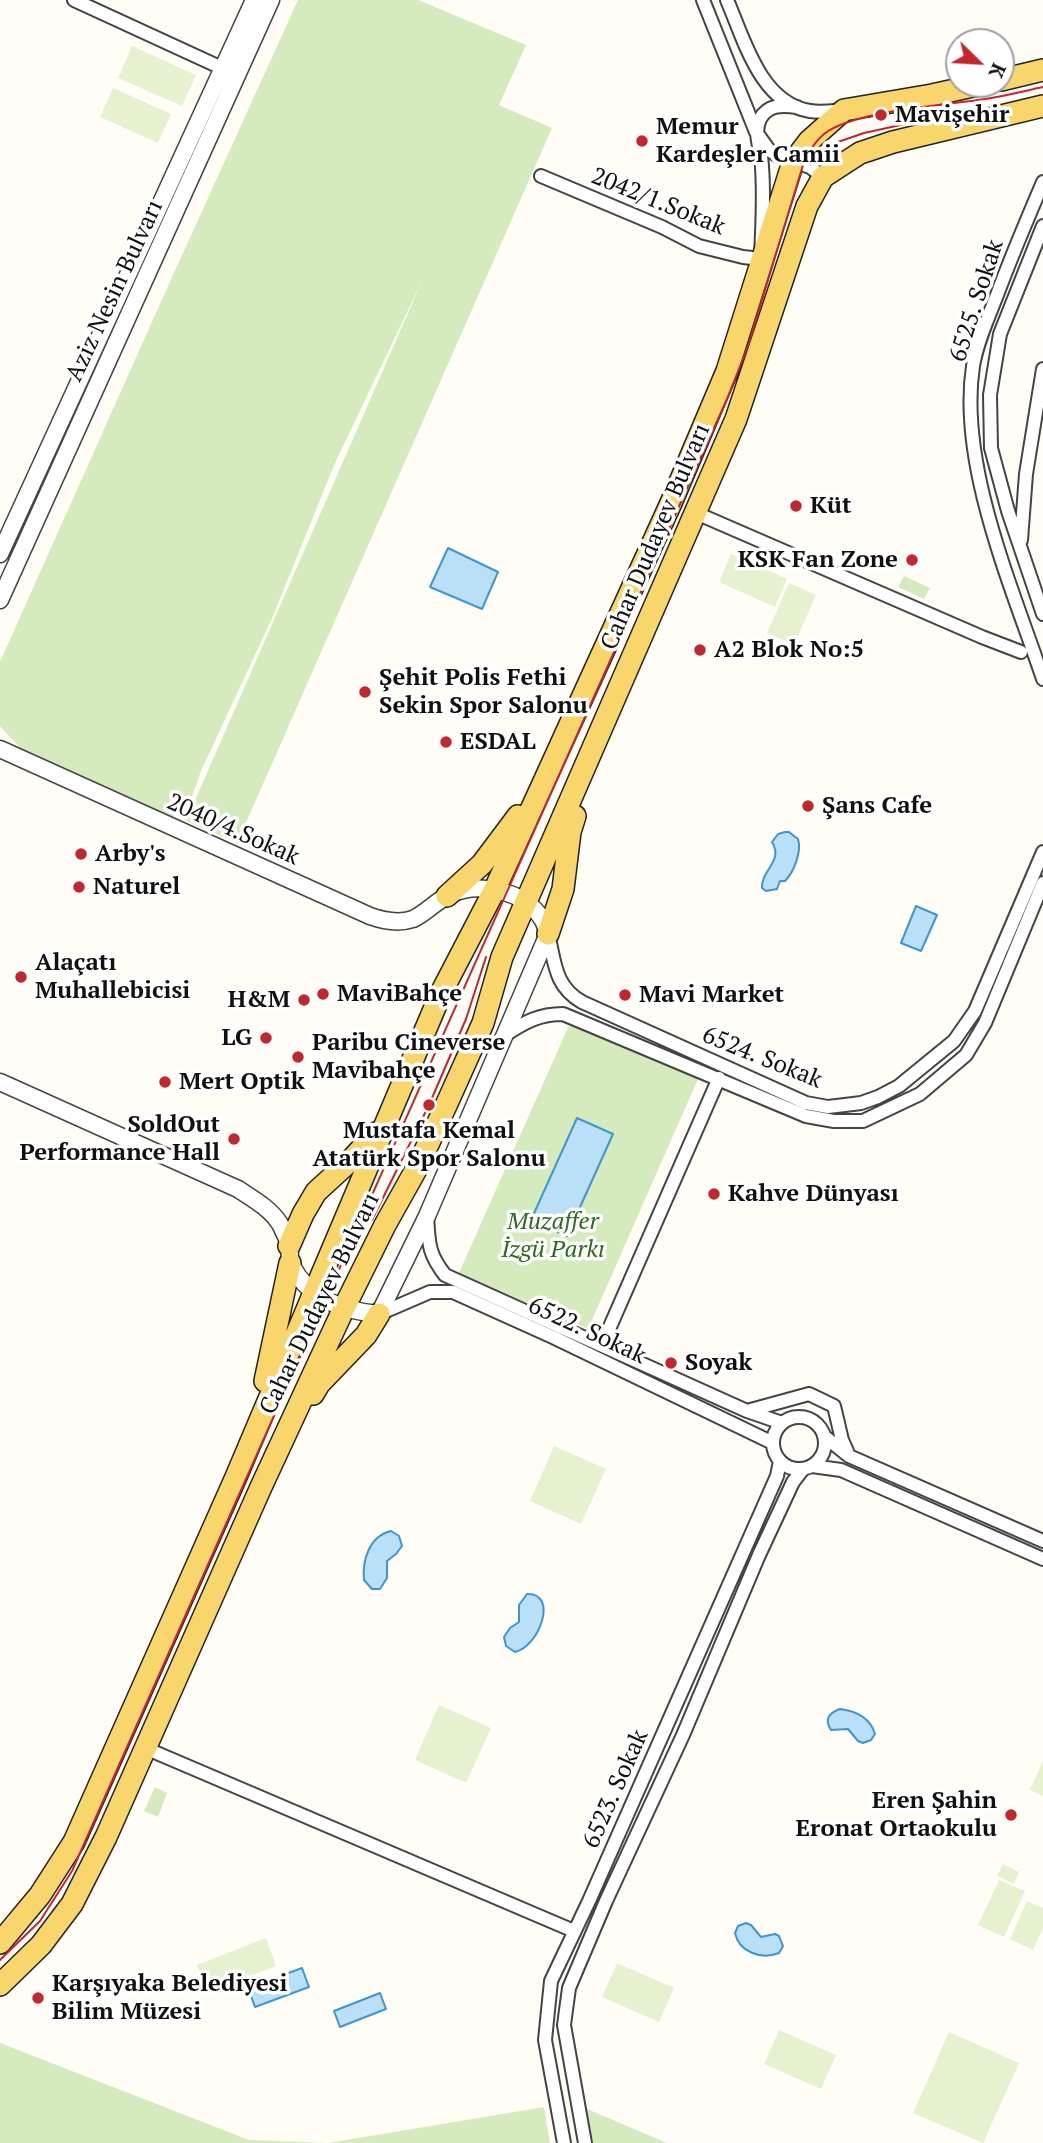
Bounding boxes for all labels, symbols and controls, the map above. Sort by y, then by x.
north arrow [945,28,1015,98]
text: K [984,60,1012,82]
place label: Mavişehir [895,101,1009,129]
marker: Mavişehir [873,107,889,123]
place label: Memur Kardeşler Camii [656,113,840,169]
marker: Memur Kardeşler Camii [634,133,650,149]
street label: 2042/1.Sokak [587,162,729,242]
street label: Aziz Nesin Bulvarı [60,196,170,386]
street label: 6525. Sokak [944,236,1010,366]
street label: Cahar Dudayev Bulvarı [595,420,717,654]
place label: Küt [810,492,852,520]
marker: Küt [788,498,804,514]
place label: KSK Fan Zone [738,546,898,574]
marker: KSK Fan Zone [904,552,920,568]
place label: A2 Blok No:5 [714,636,864,664]
marker: A2 Blok No:5 [692,642,708,658]
place label: Şehit Polis Fethi Sekin Spor Salonu [379,664,588,720]
marker: Şehit Polis Fethi Sekin Spor Salonu [357,684,373,700]
place label: ESDAL [460,728,536,756]
marker: ESDAL [438,734,454,750]
street label: 2040/4.Sokak [162,788,304,872]
place label: Şans Cafe [822,792,932,820]
marker: Şans Cafe [800,798,816,814]
place label: Arby's [95,840,166,868]
marker: Arby's [73,846,89,862]
place label: Naturel [93,873,180,901]
marker: Naturel [71,879,87,895]
place label: Alaçatı Muhallebicisi [35,949,190,1005]
marker: Alaçatı Muhallebicisi [13,969,29,985]
place label: MaviBahçe [337,980,462,1008]
place label: Mavi Market [639,981,784,1009]
place label: H&M [228,986,290,1014]
marker: MaviBahçe [315,986,331,1002]
marker: Mavi Market [617,987,633,1003]
marker: H&M [296,992,312,1008]
street label: 6524. Sokak [698,1021,826,1095]
place label: LG [221,1024,252,1052]
place label: Paribu Cineverse Mavibahçe [312,1029,506,1085]
marker: LG [258,1030,274,1046]
marker: Paribu Cineverse Mavibahçe [290,1049,306,1065]
place label: Mert Optik [179,1068,305,1096]
marker: Mert Optik [157,1074,173,1090]
marker: Mustafa Kemal Atatürk Spor Salonu [421,1097,437,1113]
place label: SoldOut Performance Hall [20,1111,220,1167]
place label: Mustafa Kemal Atatürk Spor Salonu [312,1117,546,1173]
marker: SoldOut Performance Hall [226,1131,242,1147]
place label: Kahve Dünyası [728,1180,899,1208]
marker: Kahve Dünyası [706,1186,722,1202]
street label: Cahar Dudayev Bulvarı [254,1189,386,1419]
park label: Muzaffer İzgü Parkı [501,1208,605,1264]
street label: 6522. Sokak [523,1291,651,1371]
place label: Soyak [685,1349,752,1377]
marker: Soyak [663,1355,679,1371]
street label: 6523. Sokak [577,1725,655,1853]
place label: Eren Şahin Eronat Ortaokulu [796,1787,997,1843]
marker: Eren Şahin Eronat Ortaokulu [1003,1807,1019,1823]
place label: Karşıyaka Belediyesi Bilim Müzesi [52,1970,287,2026]
marker: Karşıyaka Belediyesi Bilim Müzesi [30,1990,46,2006]

